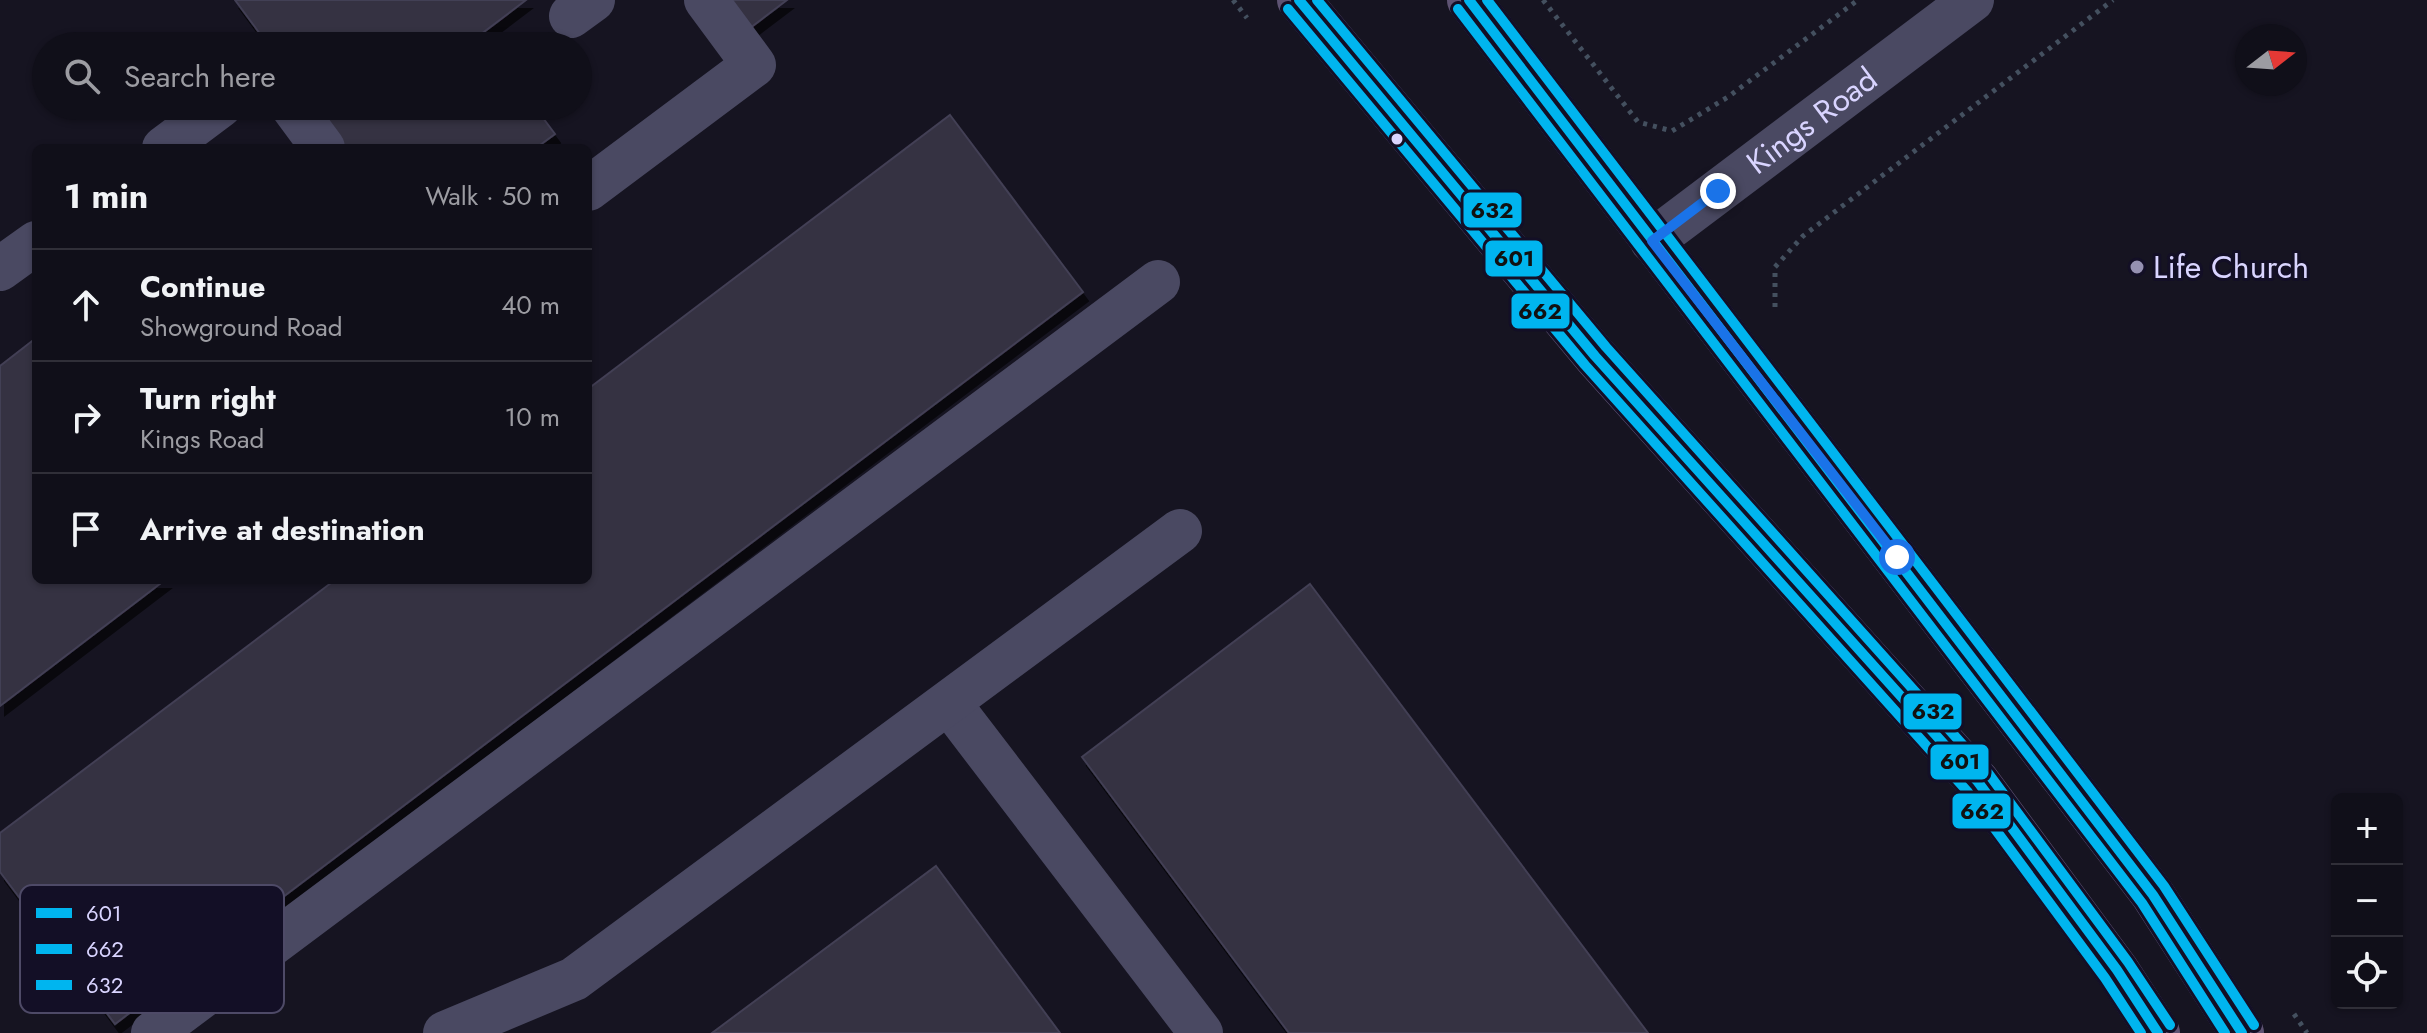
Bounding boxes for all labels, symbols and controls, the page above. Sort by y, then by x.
north arrow [2235,24,2307,96]
search box [32,32,592,120]
icon: search [60,54,104,98]
text: Search here [124,55,276,98]
street label: Kings Road [1737,56,1887,185]
unlabelled marker [1389,131,1405,147]
text: 1 min [64,172,148,221]
route end [1700,173,1736,209]
text: Walk · 50 m [425,177,560,215]
line badge: 632 [1462,191,1523,229]
text: 632 [1471,194,1513,226]
line badge: 601 [1484,239,1544,278]
text: 601 [1494,242,1534,274]
place label: Life Church [2153,244,2309,290]
marker: Life Church [2128,258,2146,276]
text: Continue [140,265,266,308]
icon: ahead [64,283,108,327]
text: 40 m [501,286,560,324]
line badge: 662 [1510,292,1571,330]
text: 662 [1518,295,1562,327]
text: Showground Road [140,308,343,346]
text: Turn right [140,377,276,420]
icon: right [64,395,108,439]
text: 10 m [505,398,560,436]
text: Kings Road [140,420,264,458]
icon: arrive [64,507,108,551]
text: Arrive at destination [140,508,425,551]
route start [1879,539,1915,575]
line badge: 632 [1902,692,1963,731]
text: 632 [1912,695,1954,727]
line badge: 601 [1929,743,1990,781]
text: 601 [1940,745,1980,777]
line badge: 662 [1951,792,2012,830]
map controls [2331,793,2403,1009]
button: + [2331,793,2403,865]
text: 662 [1960,795,2004,827]
button: − [2331,865,2403,937]
legend [20,885,284,1013]
text: 601 [86,897,122,929]
text: 662 [86,933,124,965]
button: locate [2331,937,2403,1009]
text: 632 [86,969,123,1001]

